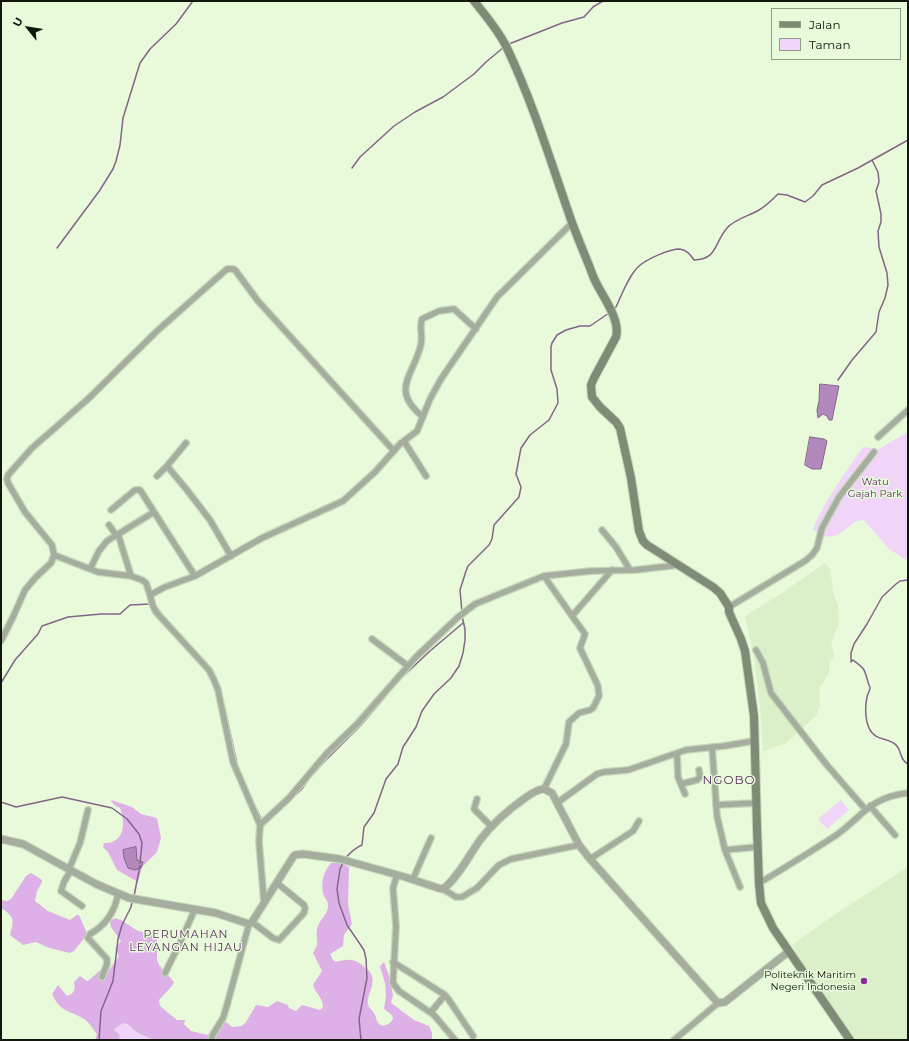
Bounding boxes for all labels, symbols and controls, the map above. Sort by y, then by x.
north arrow [8,8,48,48]
legend [771,8,901,60]
text: U [9,15,26,29]
text: Jalan [809,17,841,32]
text: Taman [809,37,851,52]
park label: Watu Gajah Park [848,476,902,500]
district label: NGOBO [702,773,756,787]
district label: PERUMAHAN LEYANGAN HIJAU [129,928,243,954]
place label: Politeknik Maritim Negeri Indonesia [764,969,856,992]
marker: Politeknik Maritim Negeri Indonesia [859,976,869,986]

